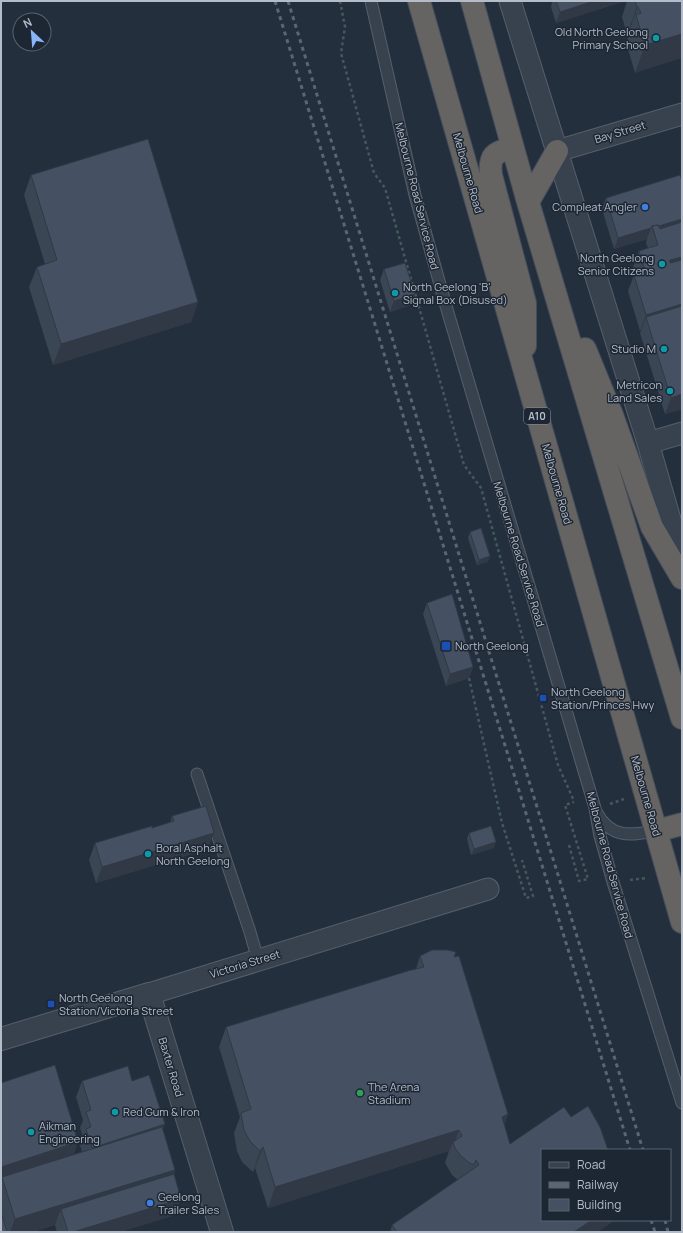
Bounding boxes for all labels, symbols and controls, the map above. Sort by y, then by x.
north arrow [12,12,52,52]
text: N [21,14,34,31]
place label: Old North Geelong Primary School [555,24,648,52]
marker: Old North Geelong Primary School [651,33,661,43]
street label: Bay Street [592,117,647,146]
street label: Melbourne Road Service Road [392,121,443,271]
street label: Melbourne Road [450,131,487,215]
place label: Compleat Angler [552,199,637,214]
marker: Compleat Angler [640,202,650,212]
place label: North Geelong Senior Citizens [578,250,654,278]
marker: North Geelong Senior Citizens [657,259,667,269]
place label: North Geelong 'B' Signal Box (Disused) [403,279,508,307]
marker: North Geelong 'B' Signal Box (Disused) [390,288,400,298]
place label: Studio M [611,341,656,356]
marker: Studio M [659,344,669,354]
place label: Metricon Land Sales [607,377,662,405]
marker: Metricon Land Sales [665,386,675,396]
road number: A10 [524,408,550,424]
street label: Melbourne Road [539,442,576,526]
street label: Melbourne Road Service Road [490,479,549,628]
place label: North Geelong [455,638,529,653]
marker: North Geelong [440,640,452,652]
place label: North Geelong Station/Princes Hwy [551,684,654,712]
marker: North Geelong Station/Princes Hwy [538,693,548,703]
street label: Melbourne Road [628,754,665,838]
street label: Melbourne Road Service Road [584,790,637,940]
place label: Boral Asphalt North Geelong [156,840,230,868]
marker: Boral Asphalt North Geelong [143,849,153,859]
street label: Victoria Street [208,946,282,981]
place label: North Geelong Station/Victoria Street [59,990,174,1018]
marker: North Geelong Station/Victoria Street [46,999,56,1009]
street label: Baxter Road [155,1035,188,1098]
place label: The Arena Stadium [368,1079,419,1107]
marker: The Arena Stadium [355,1088,365,1098]
place label: Red Gum & Iron [123,1104,200,1119]
marker: Red Gum & Iron [110,1107,120,1117]
place label: Aikman Engineering [39,1118,100,1146]
marker: Aikman Engineering [26,1127,36,1137]
legend [541,1149,671,1221]
text: Road [577,1156,605,1173]
text: Railway [577,1176,619,1193]
place label: Geelong Trailer Sales [158,1189,219,1217]
text: Building [577,1196,621,1213]
marker: Geelong Trailer Sales [145,1198,155,1208]

